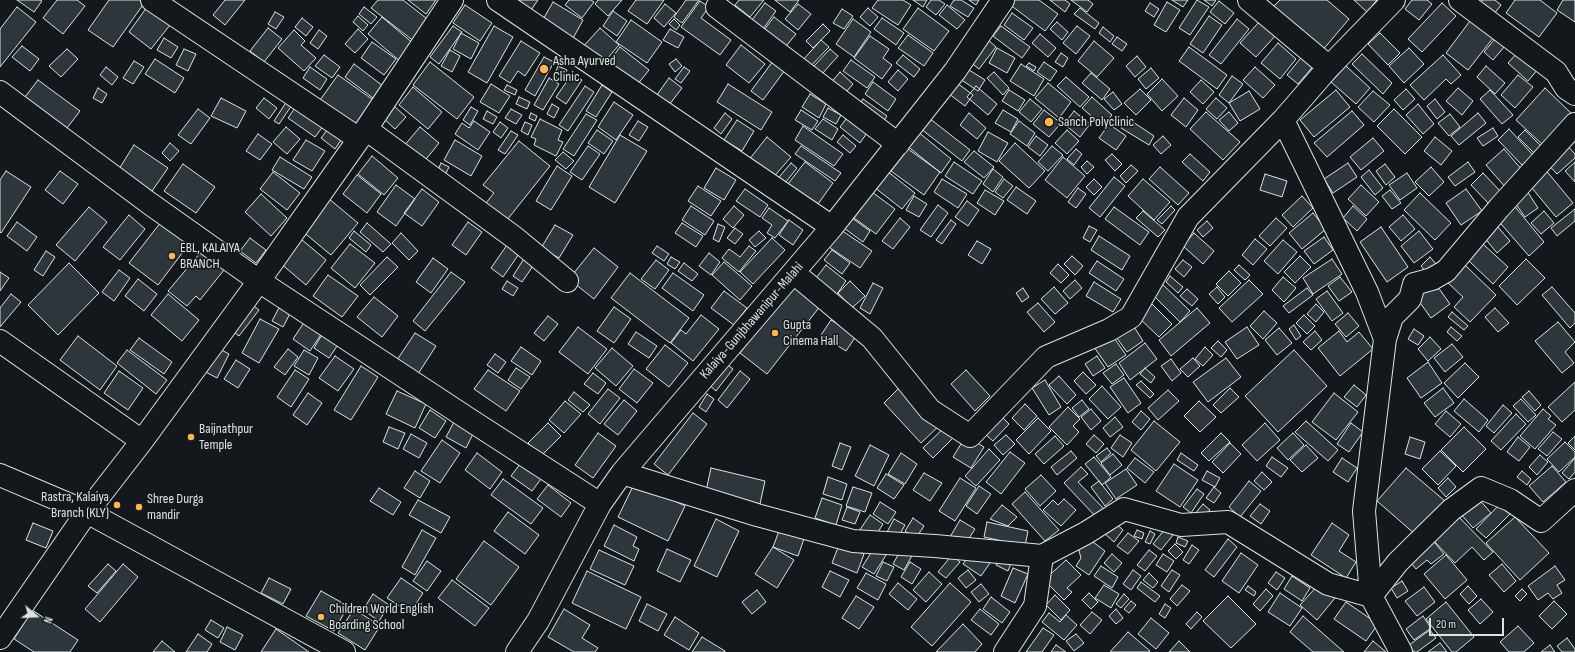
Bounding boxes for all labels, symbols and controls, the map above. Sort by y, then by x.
place label: Asha Ayurved Clinic [553,53,616,86]
marker: Asha Ayurved Clinic [538,63,550,75]
place label: Sanch Polyclinic [1058,114,1134,130]
marker: Sanch Polyclinic [1043,116,1055,128]
place label: EBL, KALAIYA BRANCH [180,240,240,272]
marker: EBL, KALAIYA BRANCH [167,251,177,261]
street label: Kalaiya-Gunjbhawanipur-Malahi [697,259,807,383]
place label: Gupta Cinema Hall [783,317,838,350]
marker: Gupta Cinema Hall [770,328,780,338]
place label: Baijnathpur Temple [199,421,253,454]
marker: Baijnathpur Temple [186,432,196,442]
place label: Rastra, Kalaiya Branch (KLY) [41,489,109,522]
place label: Shree Durga mandir [147,491,203,524]
marker: Rastra, Kalaiya Branch (KLY) [112,500,122,510]
marker: Shree Durga mandir [134,502,144,512]
north arrow [16,596,56,636]
place label: Children World English Boarding School [329,601,434,634]
scale bar [1431,610,1506,636]
marker: Children World English Boarding School [316,612,326,622]
text: N [41,615,55,625]
text: 20 m [1436,617,1456,632]

